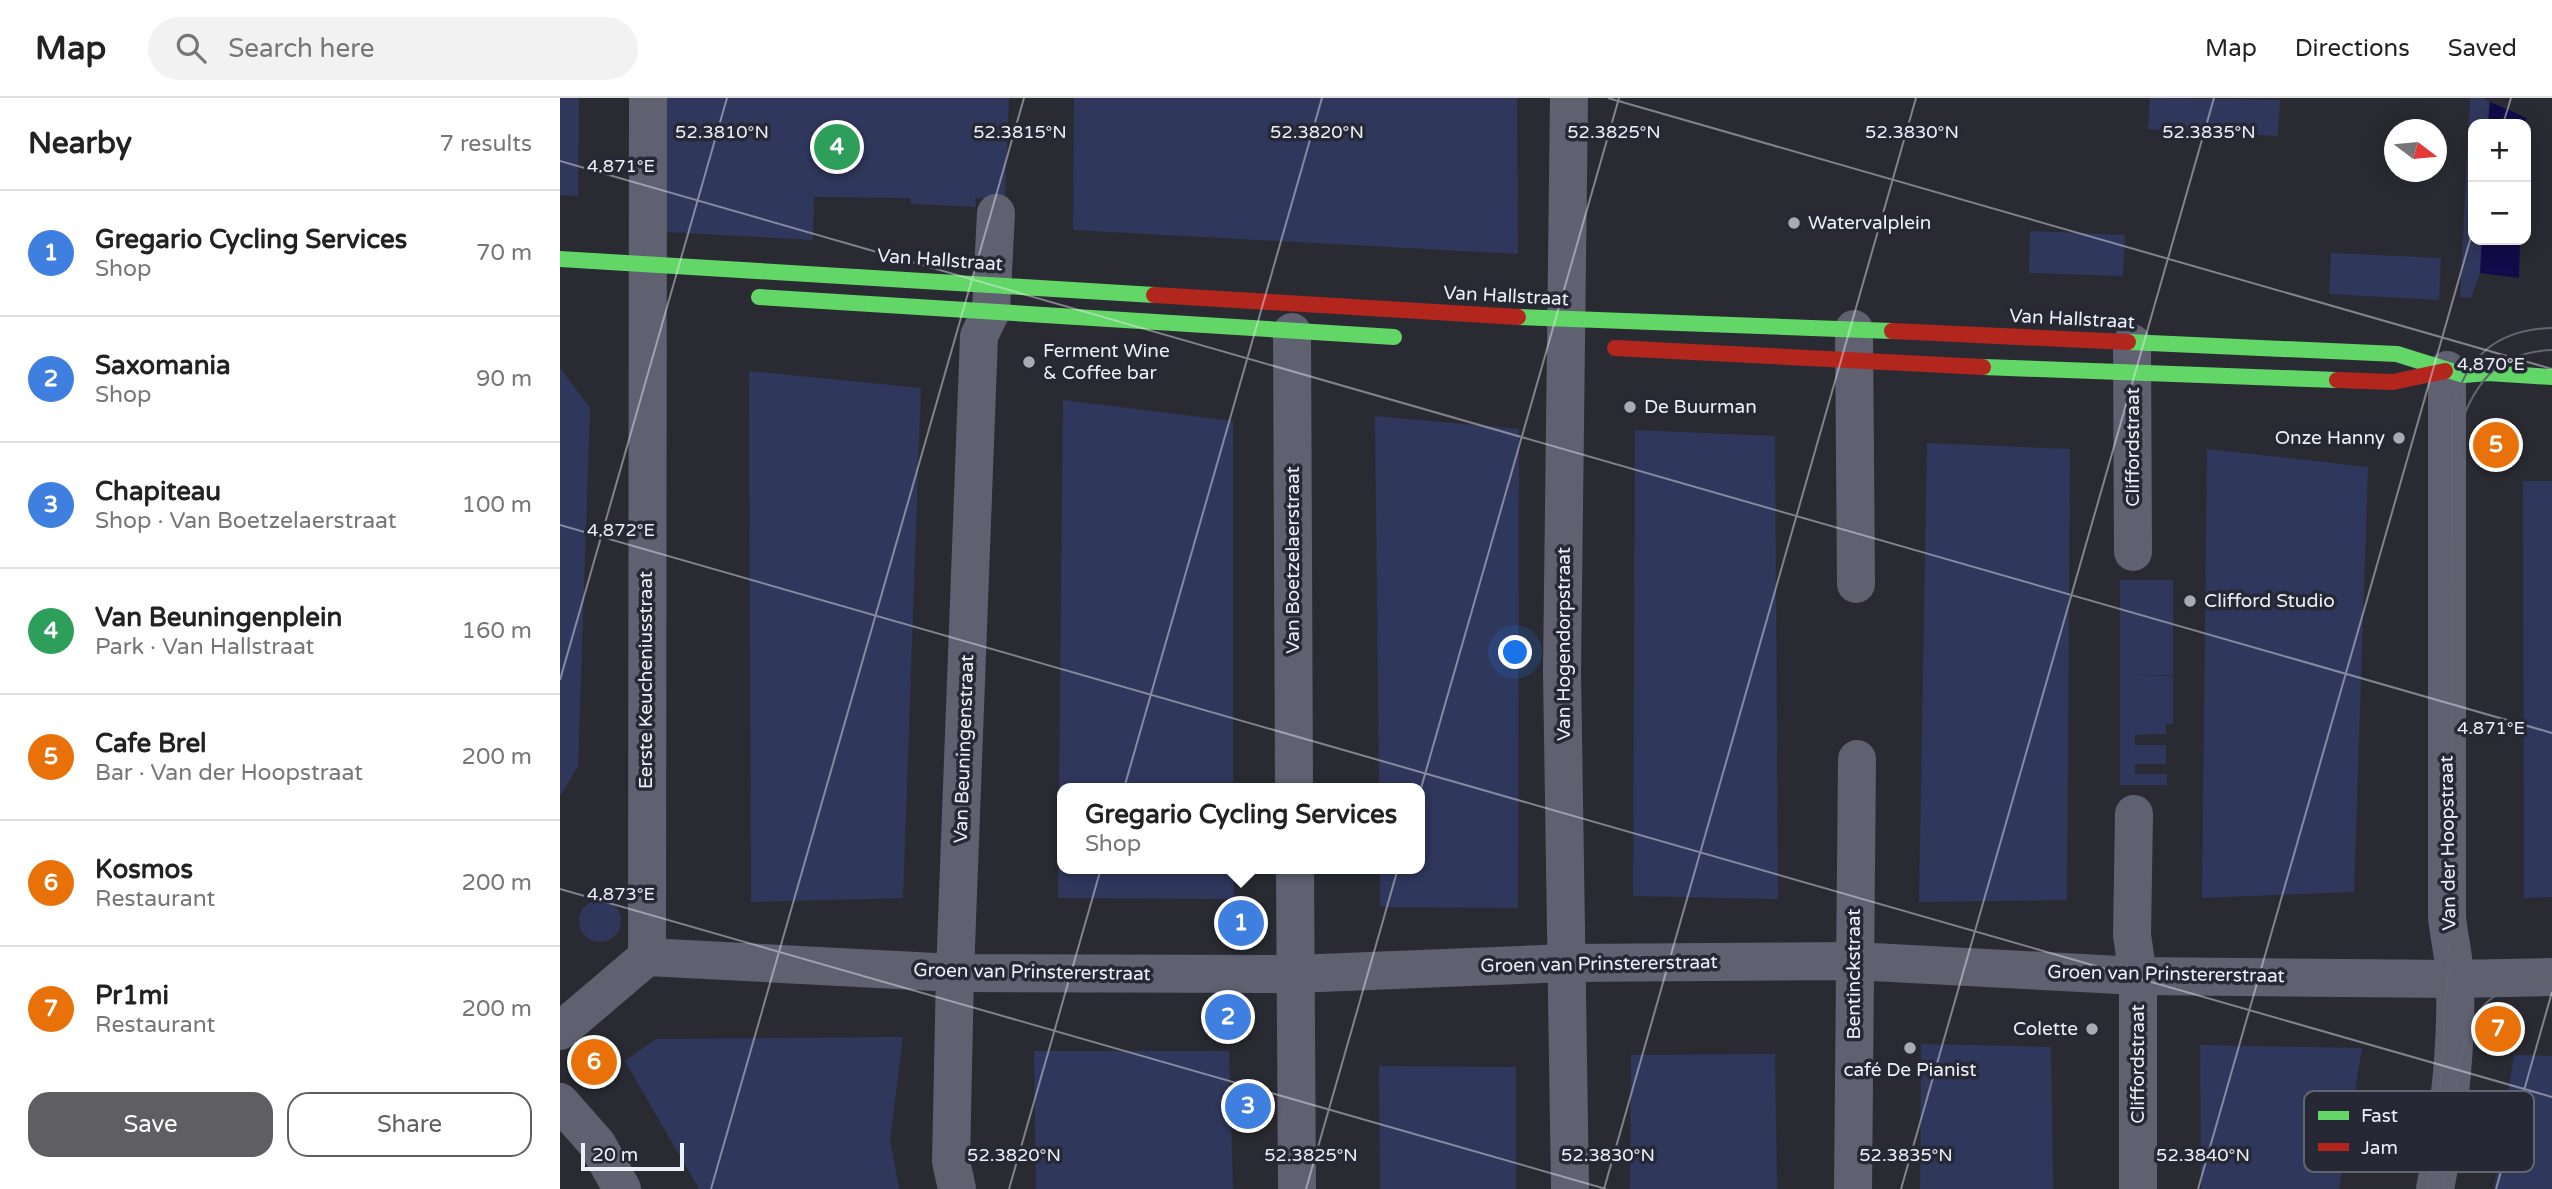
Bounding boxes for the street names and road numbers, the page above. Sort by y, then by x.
street label: Van Hallstraat [876,245,1004,275]
street label: Van Hallstraat [1443,282,1569,310]
street label: Van Hallstraat [2009,305,2135,333]
street label: Cliffordstraat [2122,387,2144,507]
street label: Van Boetzelaerstraat [1282,466,1304,654]
street label: Van Hogendorpstraat [1553,547,1575,741]
street label: Eerste Keucheniusstraat [635,571,657,789]
street label: Van Beuningenstraat [950,654,978,844]
street label: Van der Hoopstraat [2435,755,2461,931]
street label: Bentinckstraat [1843,908,1865,1040]
street label: Groen van Prinstererstraat [1480,951,1718,977]
street label: Groen van Prinstererstraat [913,959,1151,985]
street label: Groen van Prinstererstraat [2047,961,2285,987]
street label: Cliffordstraat [2127,1004,2149,1124]

